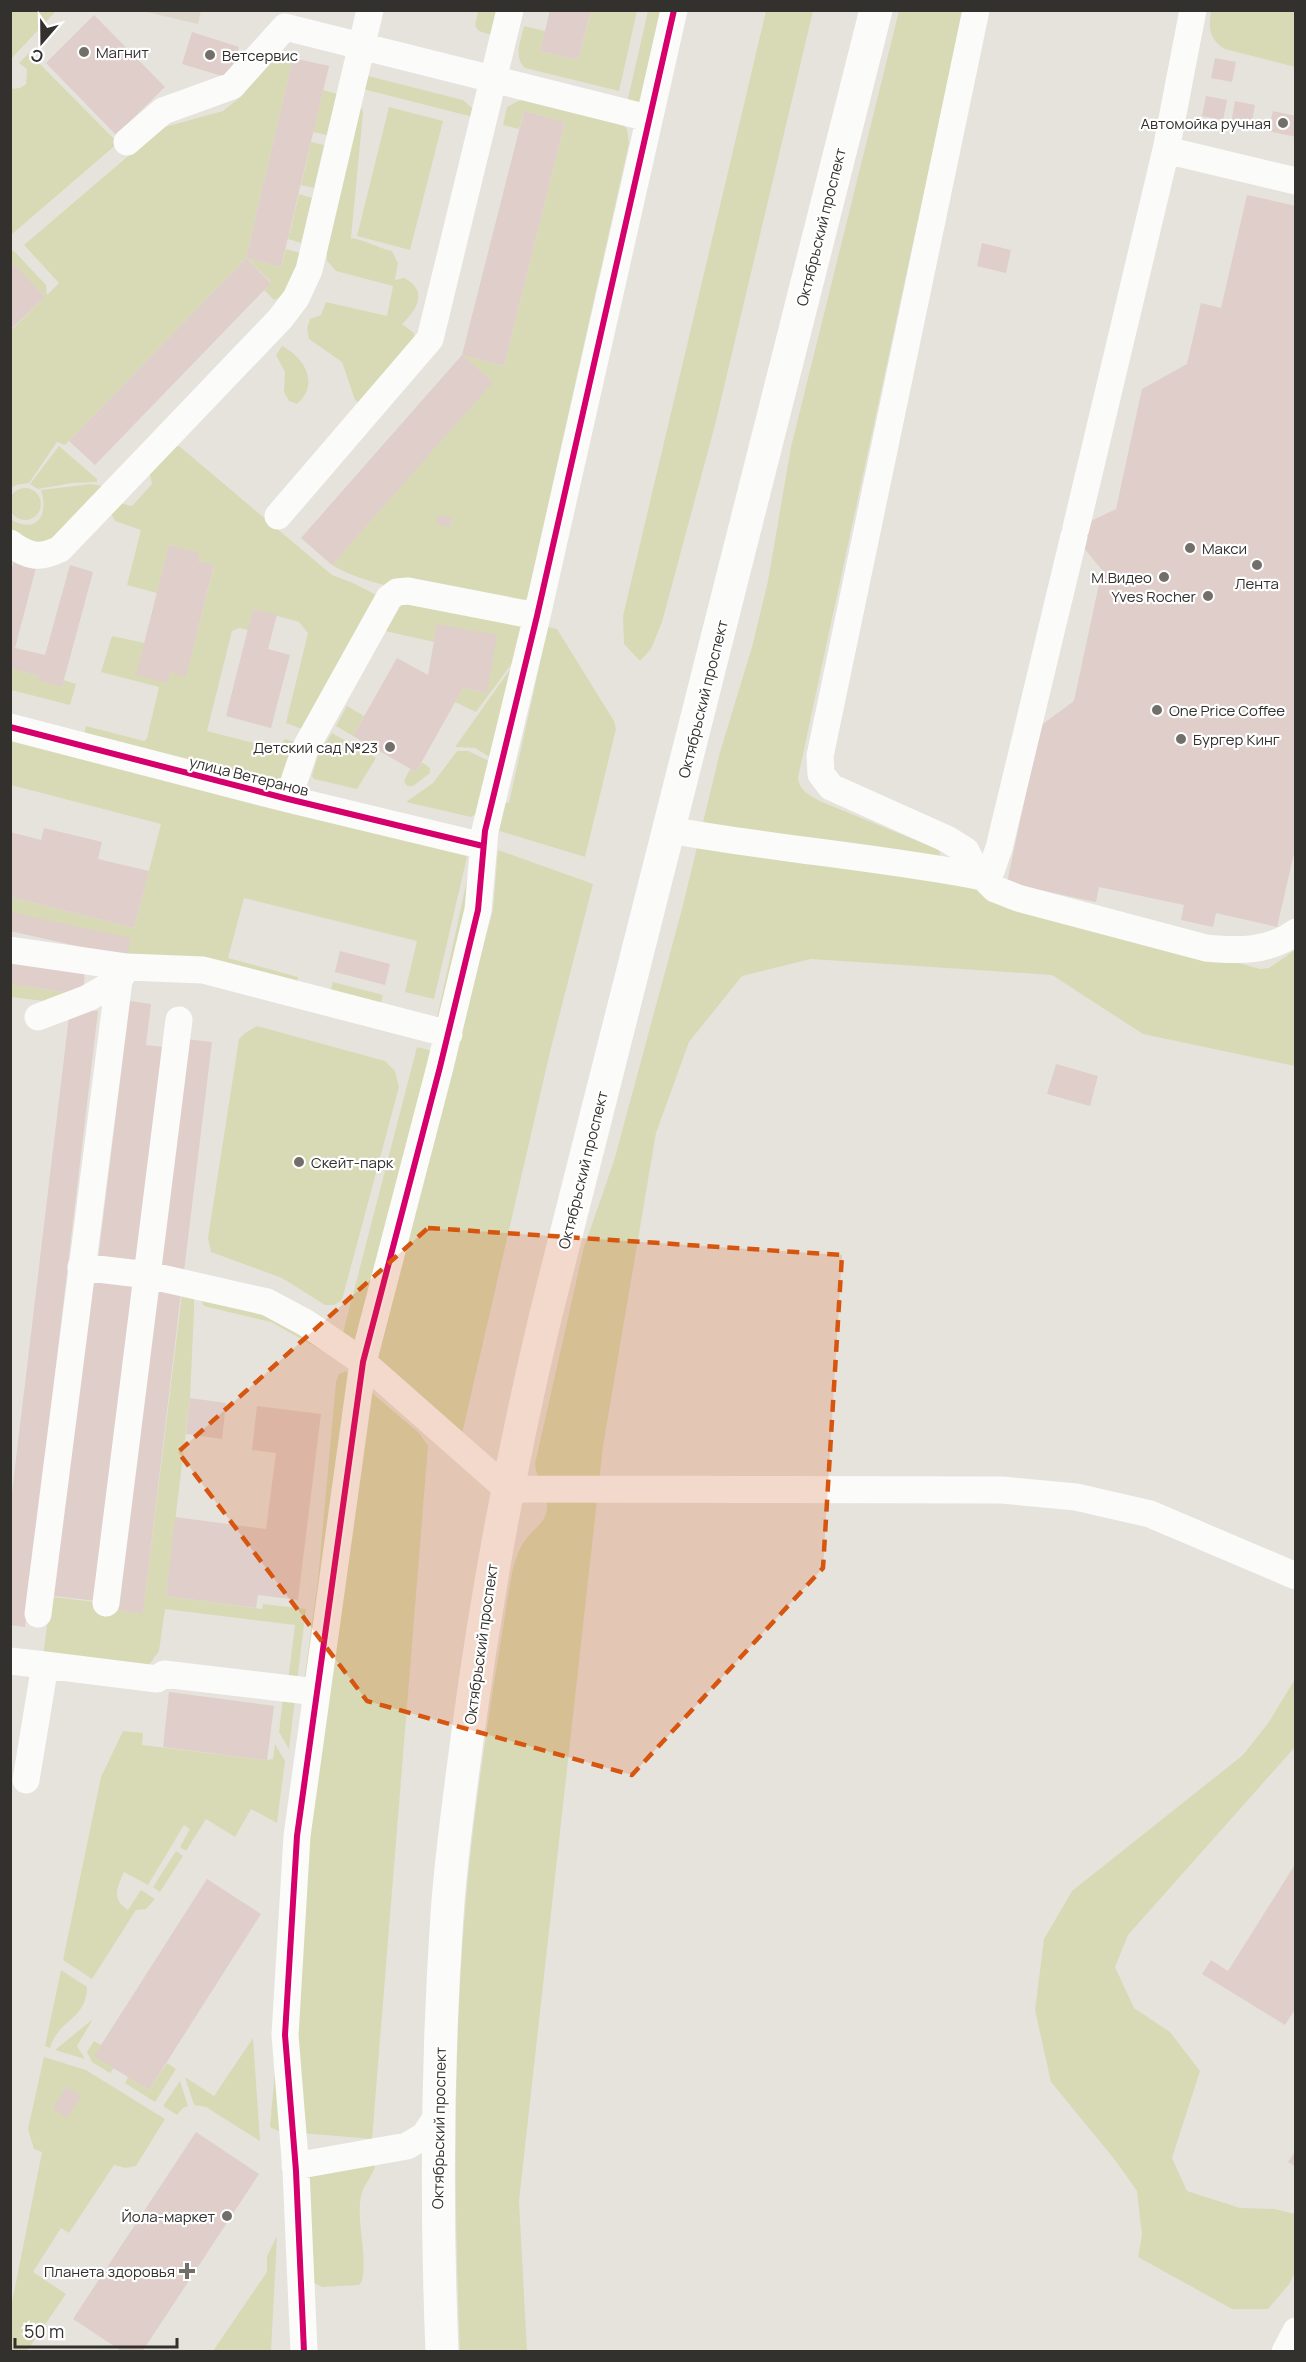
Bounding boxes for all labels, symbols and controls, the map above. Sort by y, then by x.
north arrow [12,12,72,72]
place label: Магнит [96,42,149,63]
text: С [27,44,46,68]
marker: Магнит [77,45,91,59]
place label: Ветсервис [222,45,298,66]
marker: Ветсервис [203,48,217,62]
place label: Автомойка ручная [1140,113,1271,134]
marker: Автомойка ручная [1276,116,1290,130]
street label: Октябрьский проспект [791,145,851,308]
place label: Макси [1202,538,1247,559]
marker: Макси [1183,541,1197,555]
marker: Лента [1250,558,1264,572]
place label: М.Видео [1091,567,1152,588]
marker: М.Видео [1157,570,1171,584]
place label: Лента [1235,573,1279,594]
place label: Yves Rocher [1112,586,1197,607]
marker: Yves Rocher [1201,589,1215,603]
street label: Октябрьский проспект [673,617,733,780]
place label: One Price Coffee [1169,700,1285,721]
marker: One Price Coffee [1150,703,1164,717]
place label: Бургер Кинг [1193,729,1280,750]
marker: Бургер Кинг [1174,732,1188,746]
place label: Детский сад №23 [253,737,378,758]
marker: Детский сад №23 [383,740,397,754]
street label: улица Ветеранов [187,751,311,801]
street label: Октябрьский проспект [553,1088,613,1251]
place label: Скейт-парк [311,1152,394,1173]
marker: Скейт-парк [292,1155,306,1169]
street label: Октябрьский проспект [459,1562,503,1726]
street label: Октябрьский проспект [427,2046,451,2209]
place label: Йола-маркет [122,2206,215,2227]
marker: Йола-маркет [220,2209,234,2223]
place label: Планета здоровья [44,2261,175,2282]
marker: Планета здоровья [180,2264,194,2278]
scale bar [15,2311,177,2349]
text: 50 m [24,2319,64,2343]

